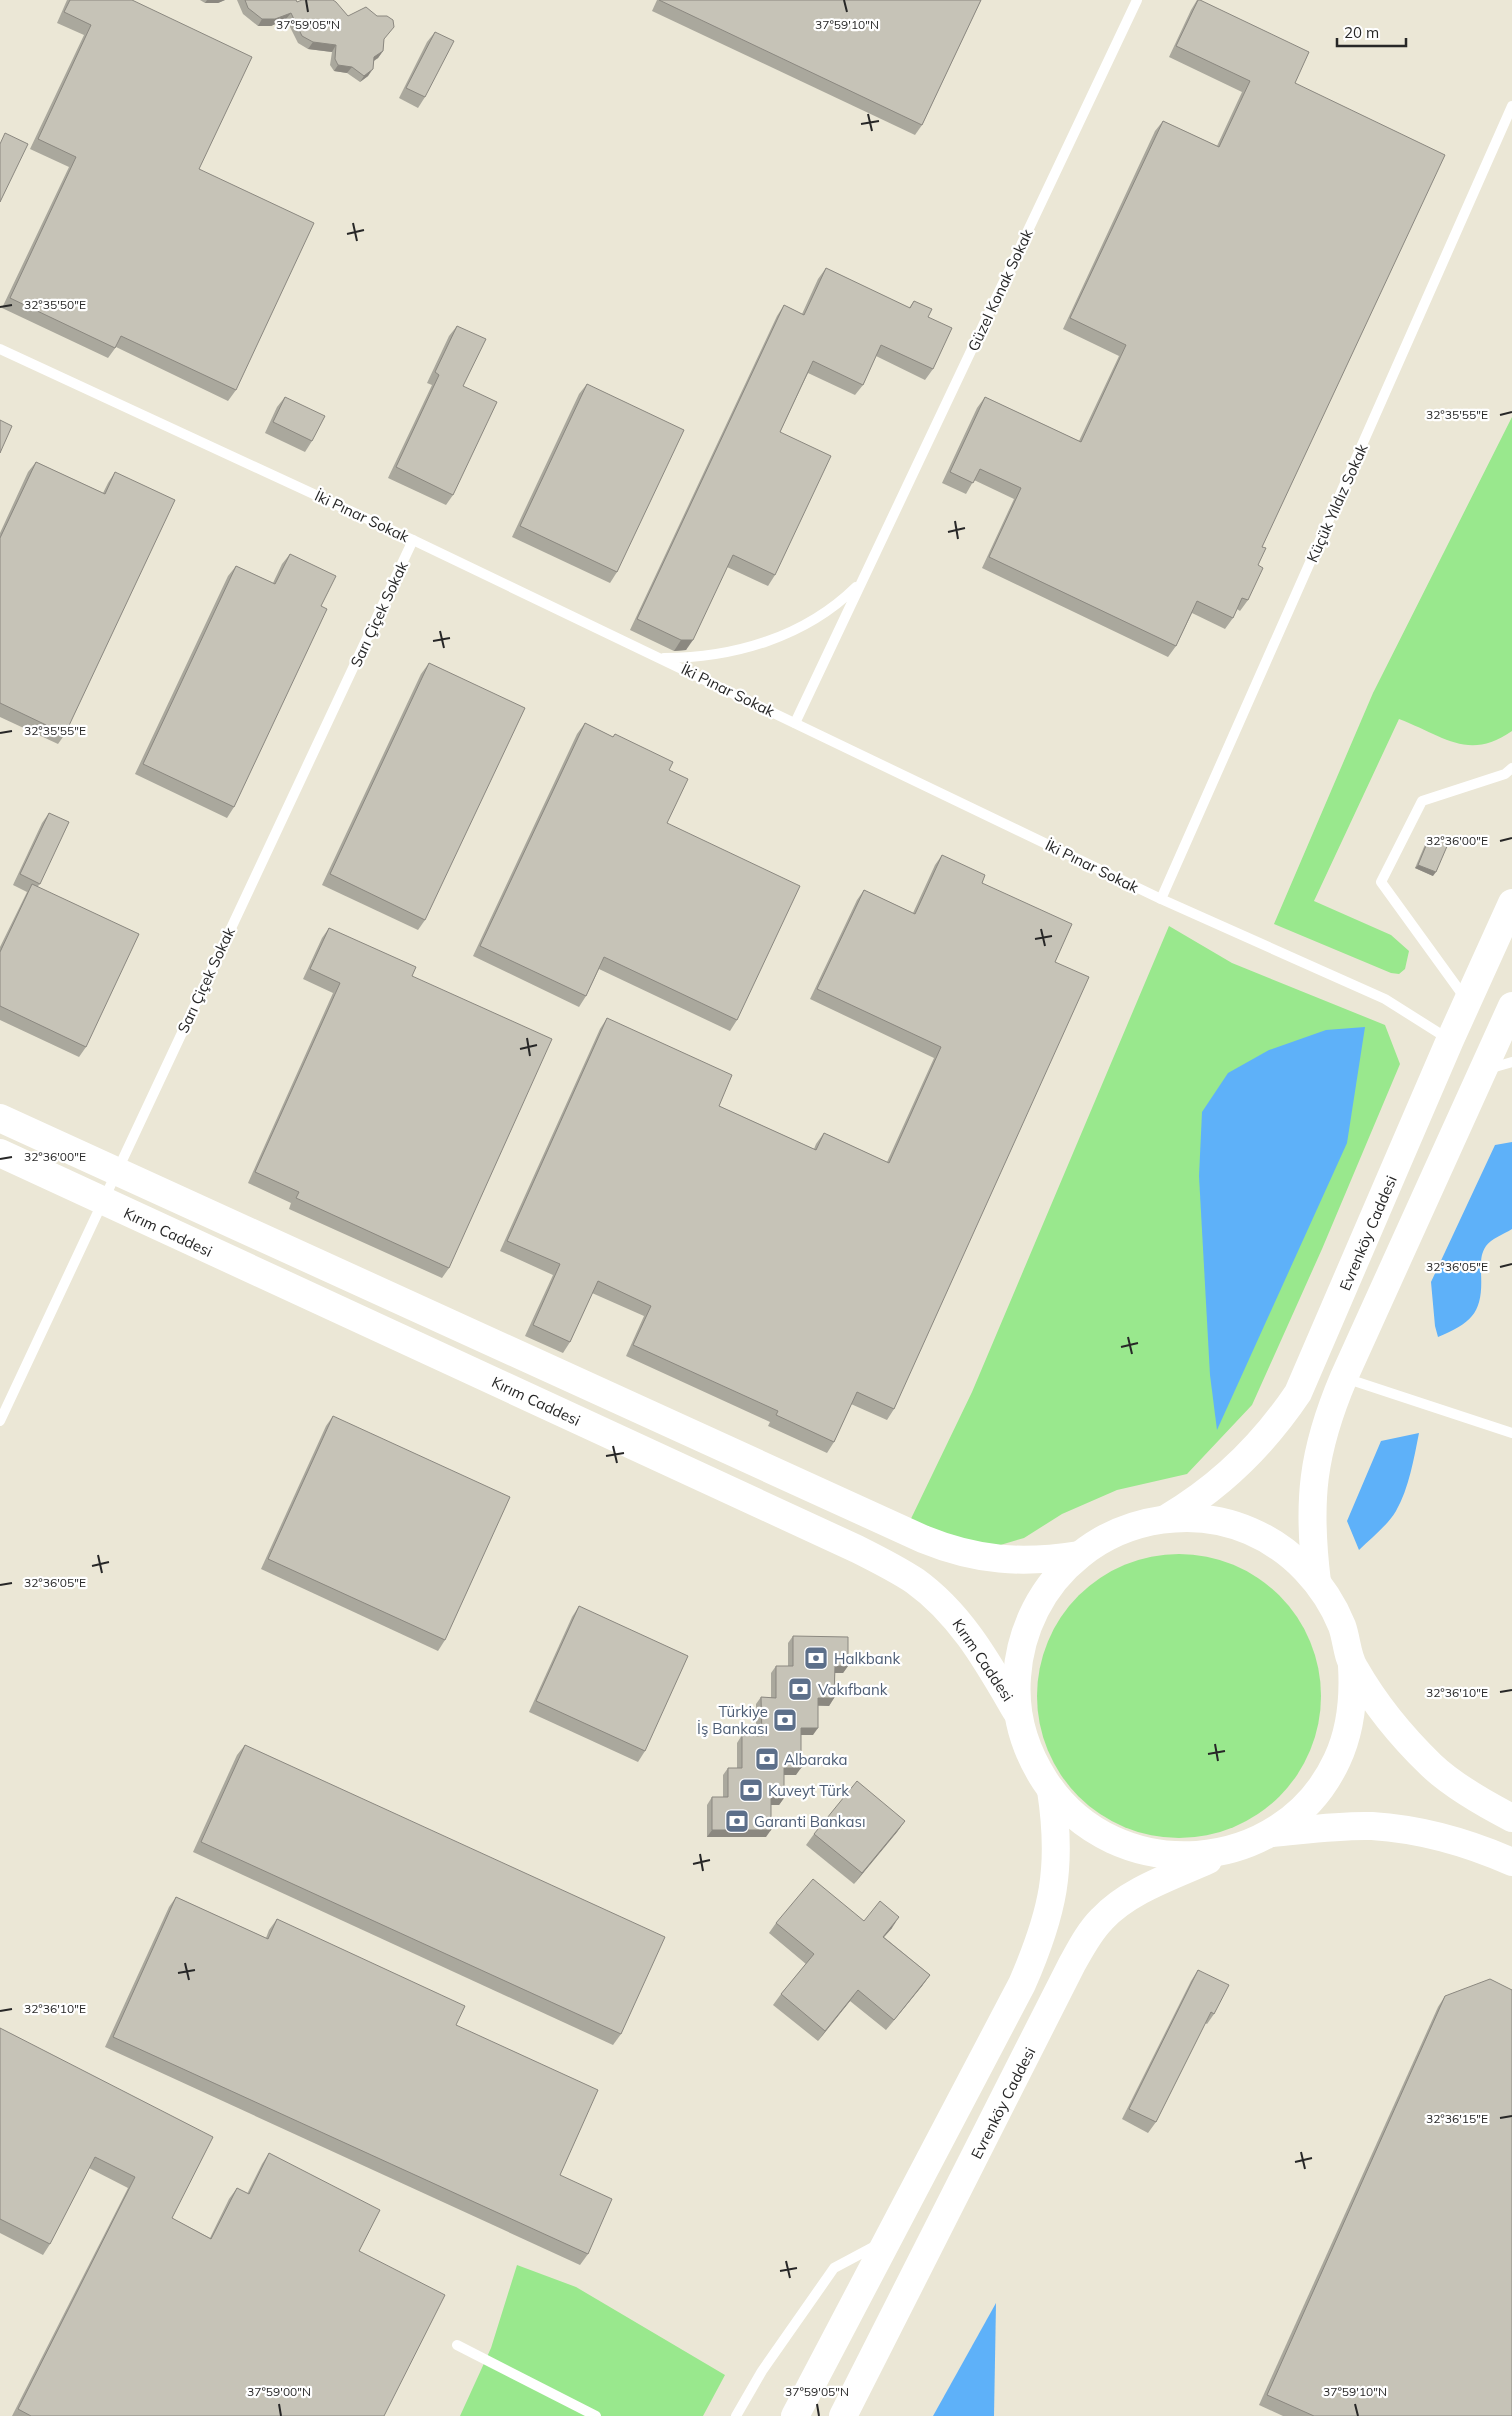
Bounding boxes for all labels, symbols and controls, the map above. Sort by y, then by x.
scale bar [1337,15,1406,47]
text: 37°59'05"N [276,17,340,32]
text: 37°59'10"N [815,17,879,32]
text: 20 m [1344,23,1379,42]
street label: Güzel Konak Sokak [963,226,1037,354]
text: 32°35'50"E [24,297,86,312]
text: 32°35'55"E [1426,407,1488,422]
street label: Küçük Yıldız Sokak [1302,441,1372,565]
street label: İki Pınar Sokak [312,486,412,546]
street label: Sarı Çiçek Sokak [346,558,412,670]
street label: İki Pınar Sokak [678,659,778,721]
text: 32°35'55"E [24,723,86,738]
text: 32°36'00"E [1426,833,1488,848]
street label: İki Pınar Sokak [1042,835,1142,897]
street label: Sarı Çiçek Sokak [173,924,239,1036]
text: 32°36'00"E [24,1149,86,1164]
street label: Evrenköy Caddesi [1335,1173,1401,1293]
street label: Kırım Caddesi [121,1203,215,1261]
text: 32°36'05"E [1426,1259,1488,1274]
street label: Kırım Caddesi [489,1372,583,1430]
text: 32°36'05"E [24,1575,86,1590]
street label: Kırım Caddesi [948,1615,1018,1705]
bank icon: Halkbank [803,1645,829,1671]
place label: Halkbank [834,1649,901,1668]
bank icon: Vakıfbank [787,1676,813,1702]
place label: Vakıfbank [818,1680,888,1699]
text: 32°36'10"E [1426,1685,1488,1700]
place label: Türkiye İş Bankası [697,1702,768,1738]
bank icon: Türkiye İş Bankası [772,1707,798,1733]
bank icon: Albaraka [754,1746,780,1772]
place label: Albaraka [784,1750,848,1769]
bank icon: Kuveyt Türk [738,1777,764,1803]
place label: Kuveyt Türk [768,1781,849,1800]
bank icon: Garanti Bankası [724,1808,750,1834]
place label: Garanti Bankası [754,1812,866,1831]
text: 32°36'10"E [24,2001,86,2016]
street label: Evrenköy Caddesi [967,2044,1039,2162]
text: 32°36'15"E [1426,2111,1488,2126]
text: 37°59'00"N [247,2384,311,2399]
text: 37°59'05"N [785,2384,849,2399]
text: 37°59'10"N [1323,2384,1387,2399]

